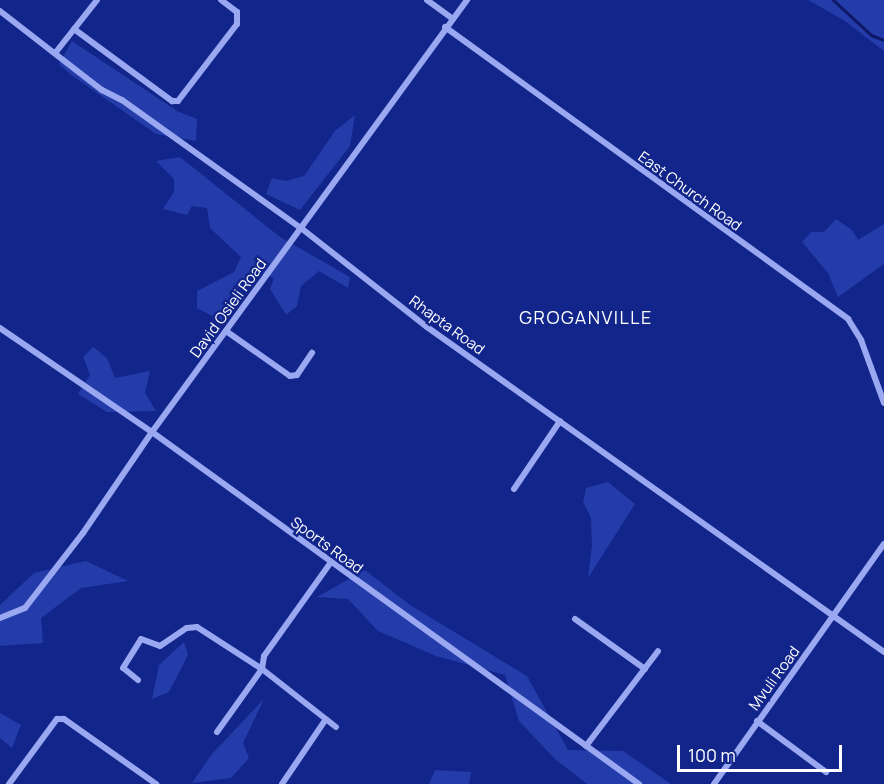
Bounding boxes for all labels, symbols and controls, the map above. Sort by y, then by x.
street label: East Church Road [635,147,745,235]
street label: David Osieli Road [186,255,270,361]
street label: Rhapta Road [406,292,488,358]
district label: GROGANVILLE [519,306,653,328]
street label: Sports Road [287,513,367,577]
street label: Mvuli Road [745,642,803,714]
scale bar [680,733,845,771]
text: 100 m [688,743,736,767]

